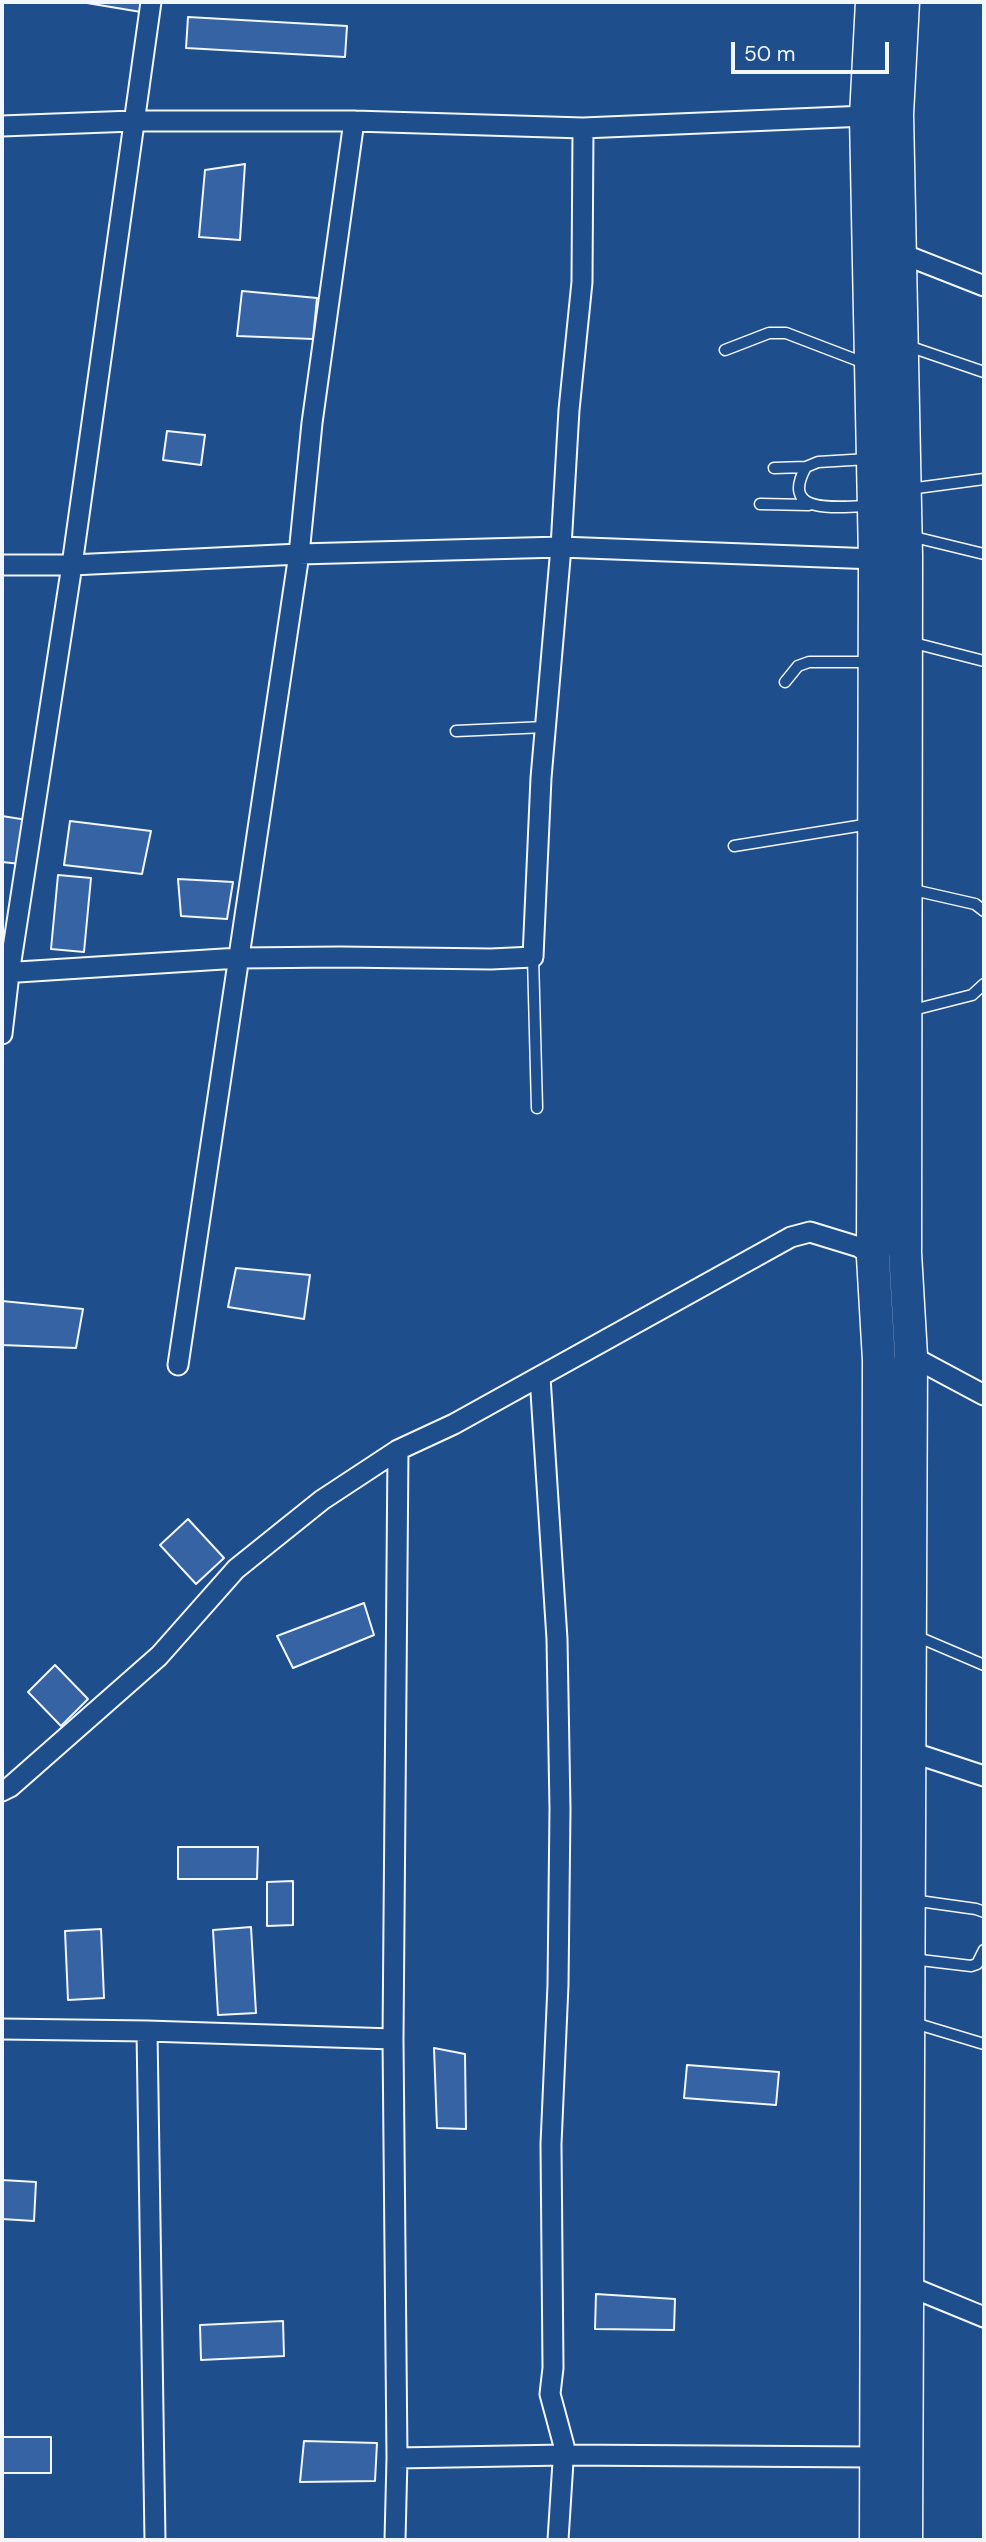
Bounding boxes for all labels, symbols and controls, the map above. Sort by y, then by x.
scale bar [734,28,892,72]
text: 50 m [744,40,795,68]

